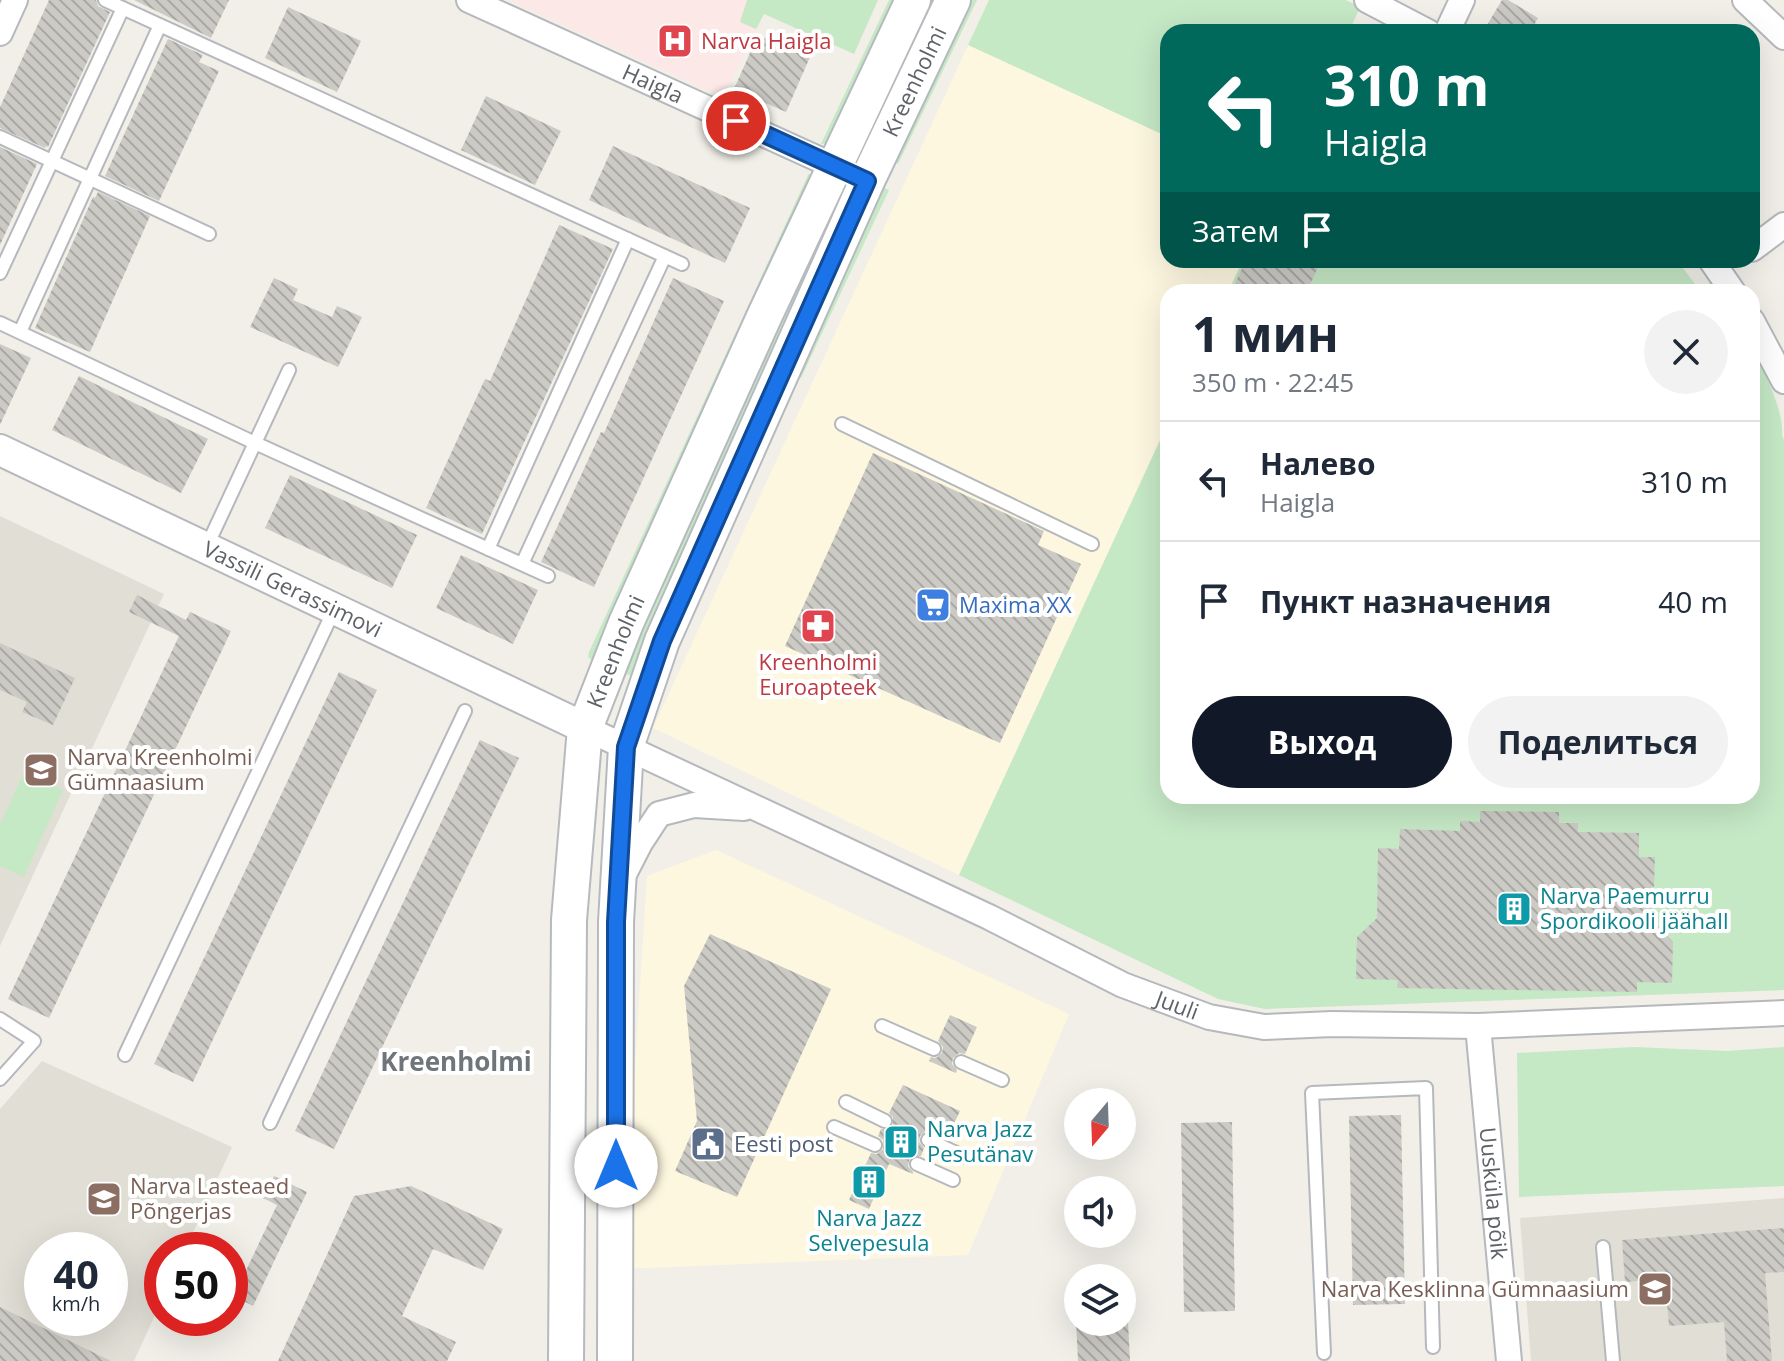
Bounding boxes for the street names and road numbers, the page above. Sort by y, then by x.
street label: Kreenholmi [874,21,952,141]
street label: Haigla [618,56,688,110]
street label: Vassili Gerassimovi [199,533,388,644]
street label: Kreenholmi [578,590,651,712]
street label: Juuli [1150,982,1203,1026]
street label: Uusküla põik [1473,1126,1516,1261]

